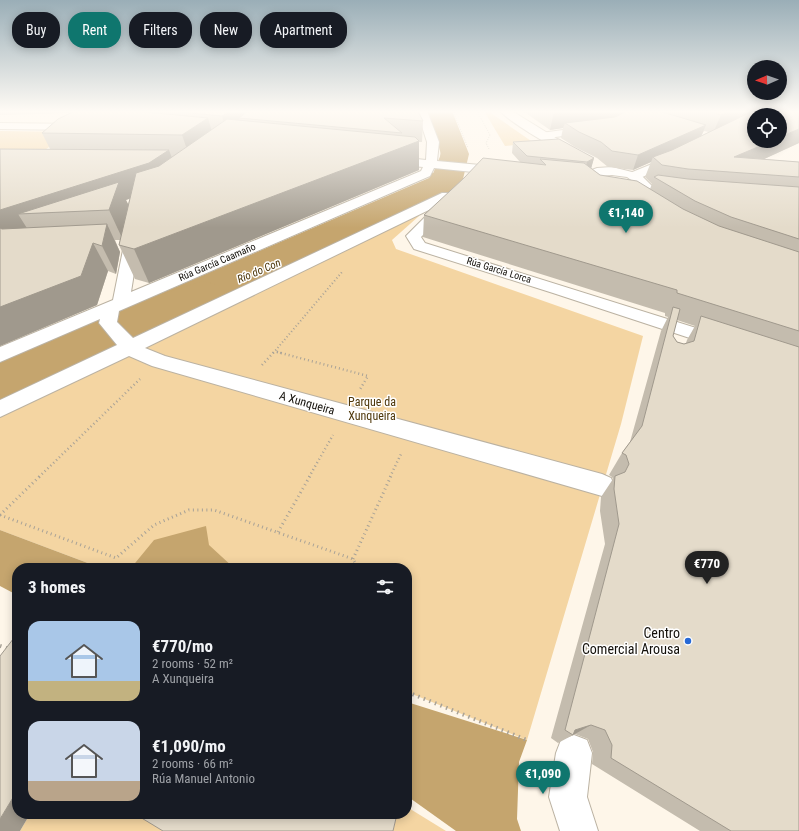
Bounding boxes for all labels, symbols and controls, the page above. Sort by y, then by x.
chip: Buy [12,12,60,48]
chip: Rent [68,12,121,48]
chip: Filters [129,12,192,48]
chip: New [200,12,252,48]
chip: Apartment [260,12,347,48]
north arrow [747,60,787,100]
map controls [747,60,787,148]
button: locate [747,108,787,148]
pin: €1,140 [593,200,659,234]
text: €1,140 [608,205,644,220]
street label: Rúa García Caamaño [177,241,257,283]
street label: Rúa García Lorca [465,255,533,285]
water label: Río do Con [235,256,283,286]
street label: A Xunqueira [278,388,337,418]
park label: Parque da Xunqueira [348,395,396,423]
pin: €770 [683,551,731,585]
text: €770 [694,556,720,571]
icon: filters [374,576,396,598]
text: 3 homes [28,577,86,597]
place label: Centro Comercial Arousa [582,625,680,657]
text: €770/mo [152,636,213,656]
marker: Centro Comercial Arousa [683,636,693,646]
icon: home [60,637,108,685]
text: 2 rooms · 52 m² [152,656,233,671]
text: A Xunqueira [152,671,214,686]
text: €1,090/mo [152,736,226,756]
icon: home [60,737,108,785]
text: 2 rooms · 66 m² [152,756,233,771]
pin: €1,090 [510,761,576,795]
text: €1,090 [525,766,561,781]
text: Rúa Manuel Antonio [152,771,255,786]

